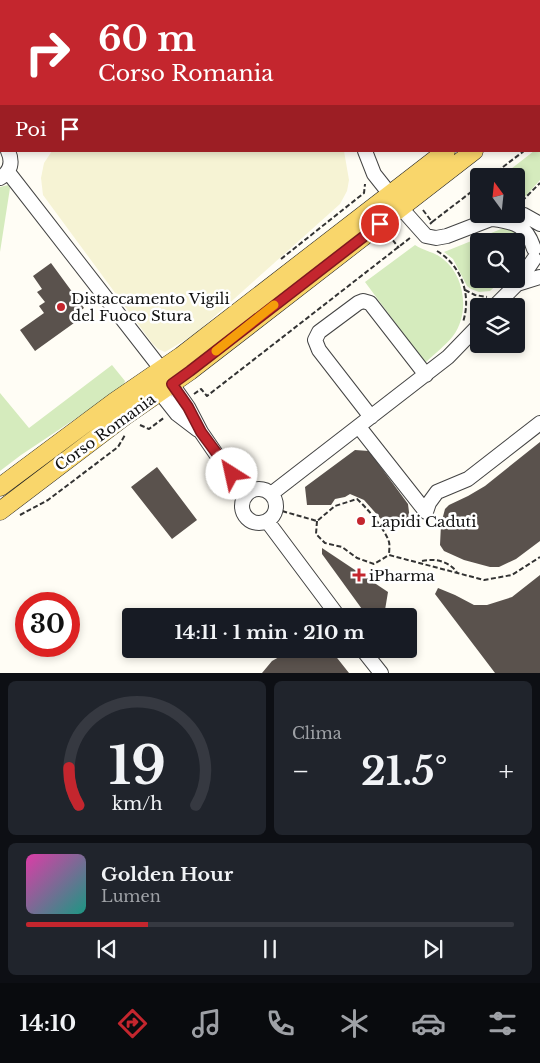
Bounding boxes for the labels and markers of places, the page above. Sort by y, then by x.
pin [359,203,401,245]
place label: Distaccamento Vigili del Fuoco Stura [71,289,230,325]
marker: Distaccamento Vigili del Fuoco Stura [55,301,67,313]
place label: Lapidi Caduti [371,512,476,531]
marker: Lapidi Caduti [355,515,367,527]
place label: iPharma [369,566,435,585]
marker: iPharma [353,569,365,581]

